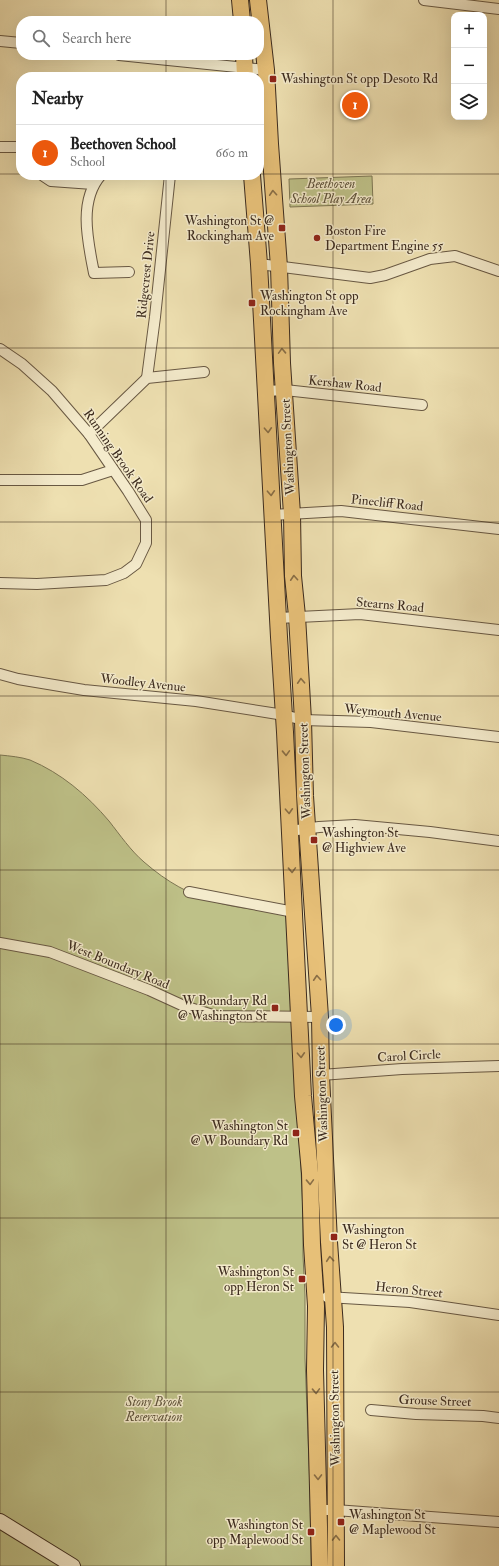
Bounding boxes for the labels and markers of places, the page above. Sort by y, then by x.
place label: Washington St opp Desoto Rd [280,71,439,88]
marker: Washington St opp Desoto Rd [268,74,278,84]
pin: 1 [342,90,368,120]
place label: Washington St @ Rockingham Ave [184,213,275,244]
marker: Washington St @ Rockingham Ave [277,223,287,233]
place label: Boston Fire Department Engine 55 [325,223,444,255]
marker: Boston Fire Department Engine 55 [312,233,322,243]
place label: Washington St opp Rockingham Ave [259,288,359,319]
marker: Washington St opp Rockingham Ave [247,298,257,308]
place label: Washington St @ Highview Ave [321,825,406,856]
marker: Washington St @ Highview Ave [309,835,319,845]
place label: W Boundary Rd @ Washington St [178,993,268,1024]
marker: W Boundary Rd @ Washington St [270,1003,280,1013]
place label: Washington St @ W Boundary Rd [191,1118,289,1150]
marker: Washington St @ W Boundary Rd [291,1128,301,1138]
place label: Washington St @ Heron St [341,1222,417,1253]
marker: Washington St @ Heron St [329,1232,339,1242]
place label: Washington St opp Heron St [216,1264,294,1296]
marker: Washington St opp Heron St [297,1274,307,1284]
place label: Washington St @ Maplewood St [348,1507,436,1539]
place label: Washington St opp Maplewood St [207,1517,303,1549]
marker: Washington St @ Maplewood St [336,1517,346,1527]
marker: Washington St opp Maplewood St [306,1527,316,1537]

